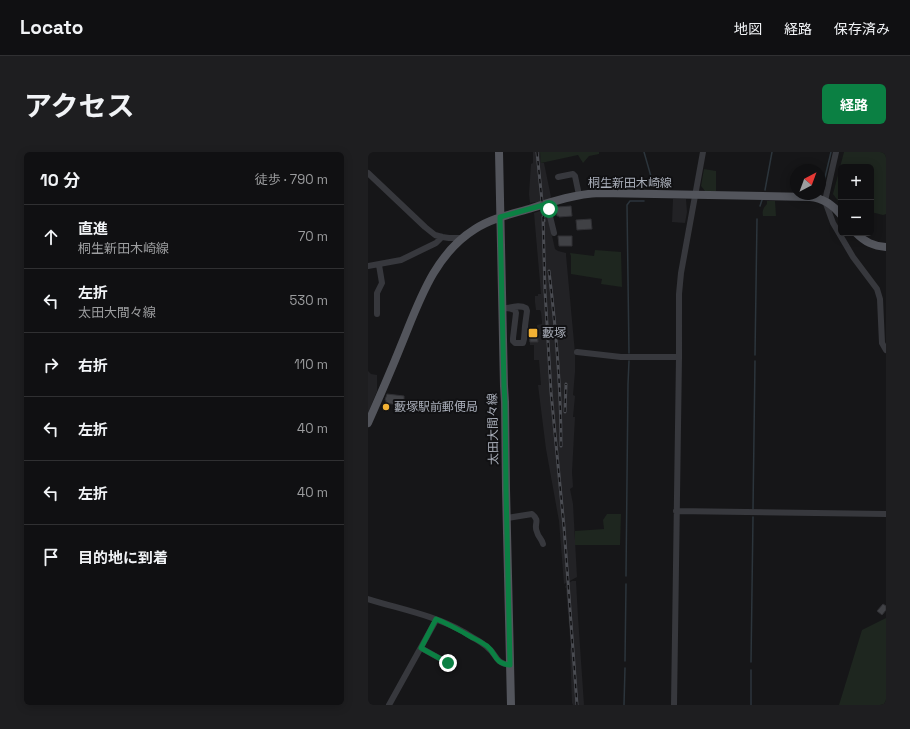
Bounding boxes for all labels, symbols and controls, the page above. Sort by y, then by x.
text: Locato [20,15,83,40]
text: 地図 [734,20,762,38]
text: 経路 [784,20,812,38]
text: 保存済み [834,20,890,38]
button: 経路 [822,84,886,124]
text: アクセス [24,88,135,124]
north arrow [790,164,826,200]
map controls [838,164,874,236]
button: + [838,164,874,200]
text: 10 分 [40,169,80,191]
text: 徒歩 · 790 m [255,171,328,188]
street label: 桐生新田木崎線 [588,175,672,191]
route start [540,200,558,218]
button: − [838,200,874,236]
text: 直進 [78,219,108,238]
icon: ahead [40,226,62,248]
text: 70 m [298,228,328,245]
text: 桐生新田木崎線 [78,240,169,257]
text: 左折 [78,283,108,302]
icon: left [40,290,62,312]
text: 530 m [290,292,328,309]
text: 太田大間々線 [78,304,156,321]
place label: 藪塚 [542,325,566,341]
marker: 藪塚 [527,327,539,339]
icon: right [40,354,62,376]
text: 右折 [78,356,108,375]
text: 110 m [294,356,328,373]
street label: 太田大間々線 [484,393,502,465]
place label: 藪塚駅前郵便局 [394,399,478,415]
marker: 藪塚駅前郵便局 [381,402,391,412]
icon: left [40,418,62,440]
text: 左折 [78,420,108,439]
text: 40 m [297,420,328,437]
icon: left [40,482,62,504]
text: 左折 [78,484,108,503]
text: 40 m [297,484,328,501]
icon: arrive [40,546,62,568]
text: 目的地に到着 [78,548,168,567]
route end [439,654,457,672]

